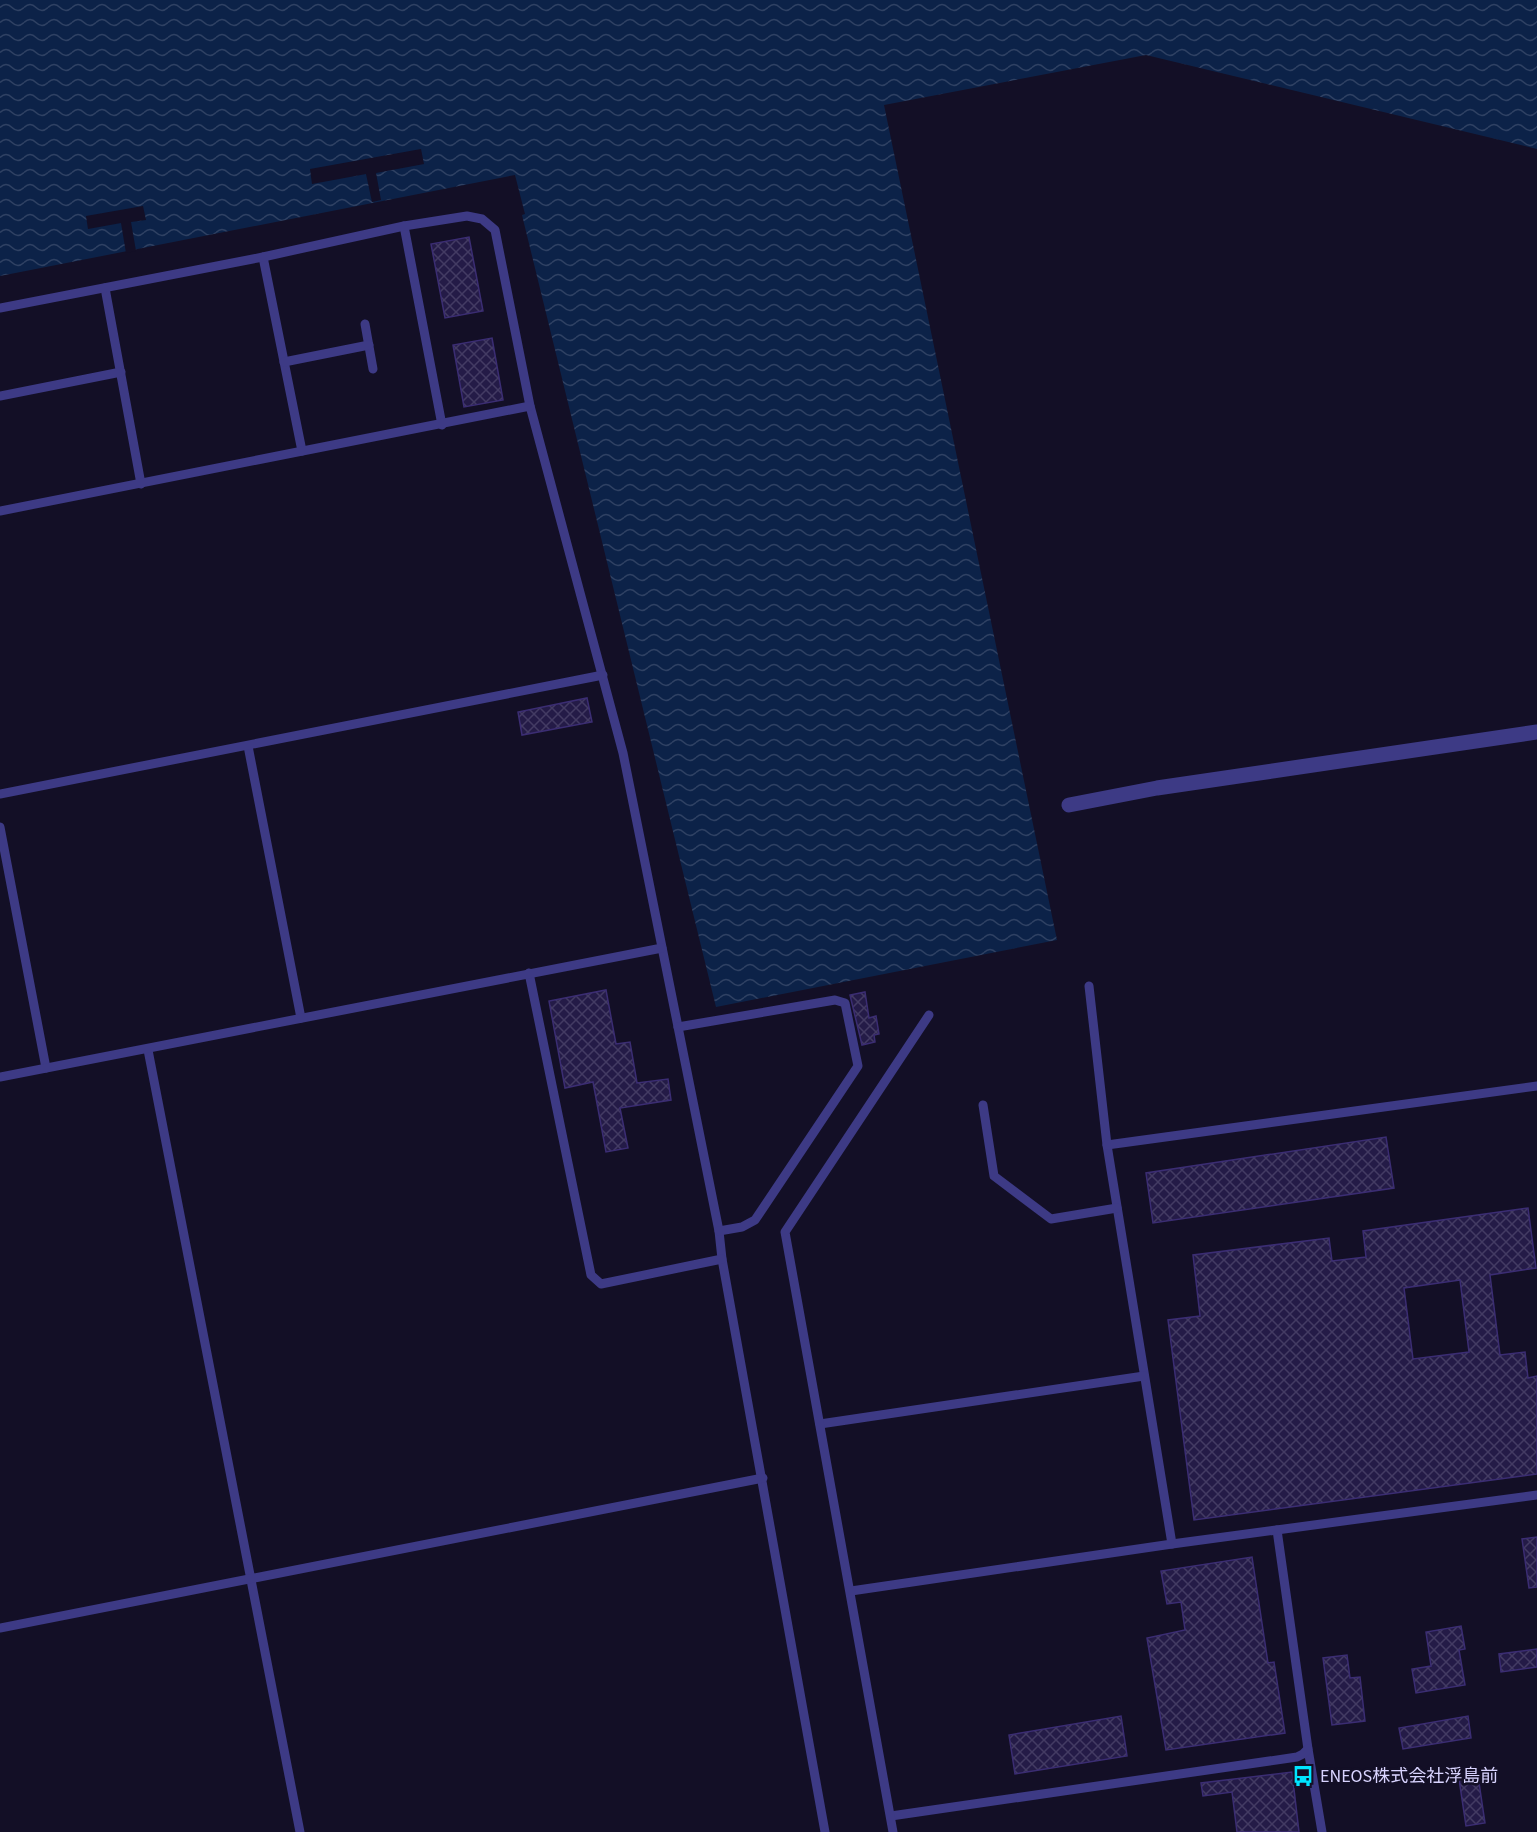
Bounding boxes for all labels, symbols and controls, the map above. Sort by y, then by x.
bus stop icon: ENEOS株式会社浮島前 [1291,1764,1315,1788]
place label: ENEOS株式会社浮島前 [1320,1764,1498,1789]

